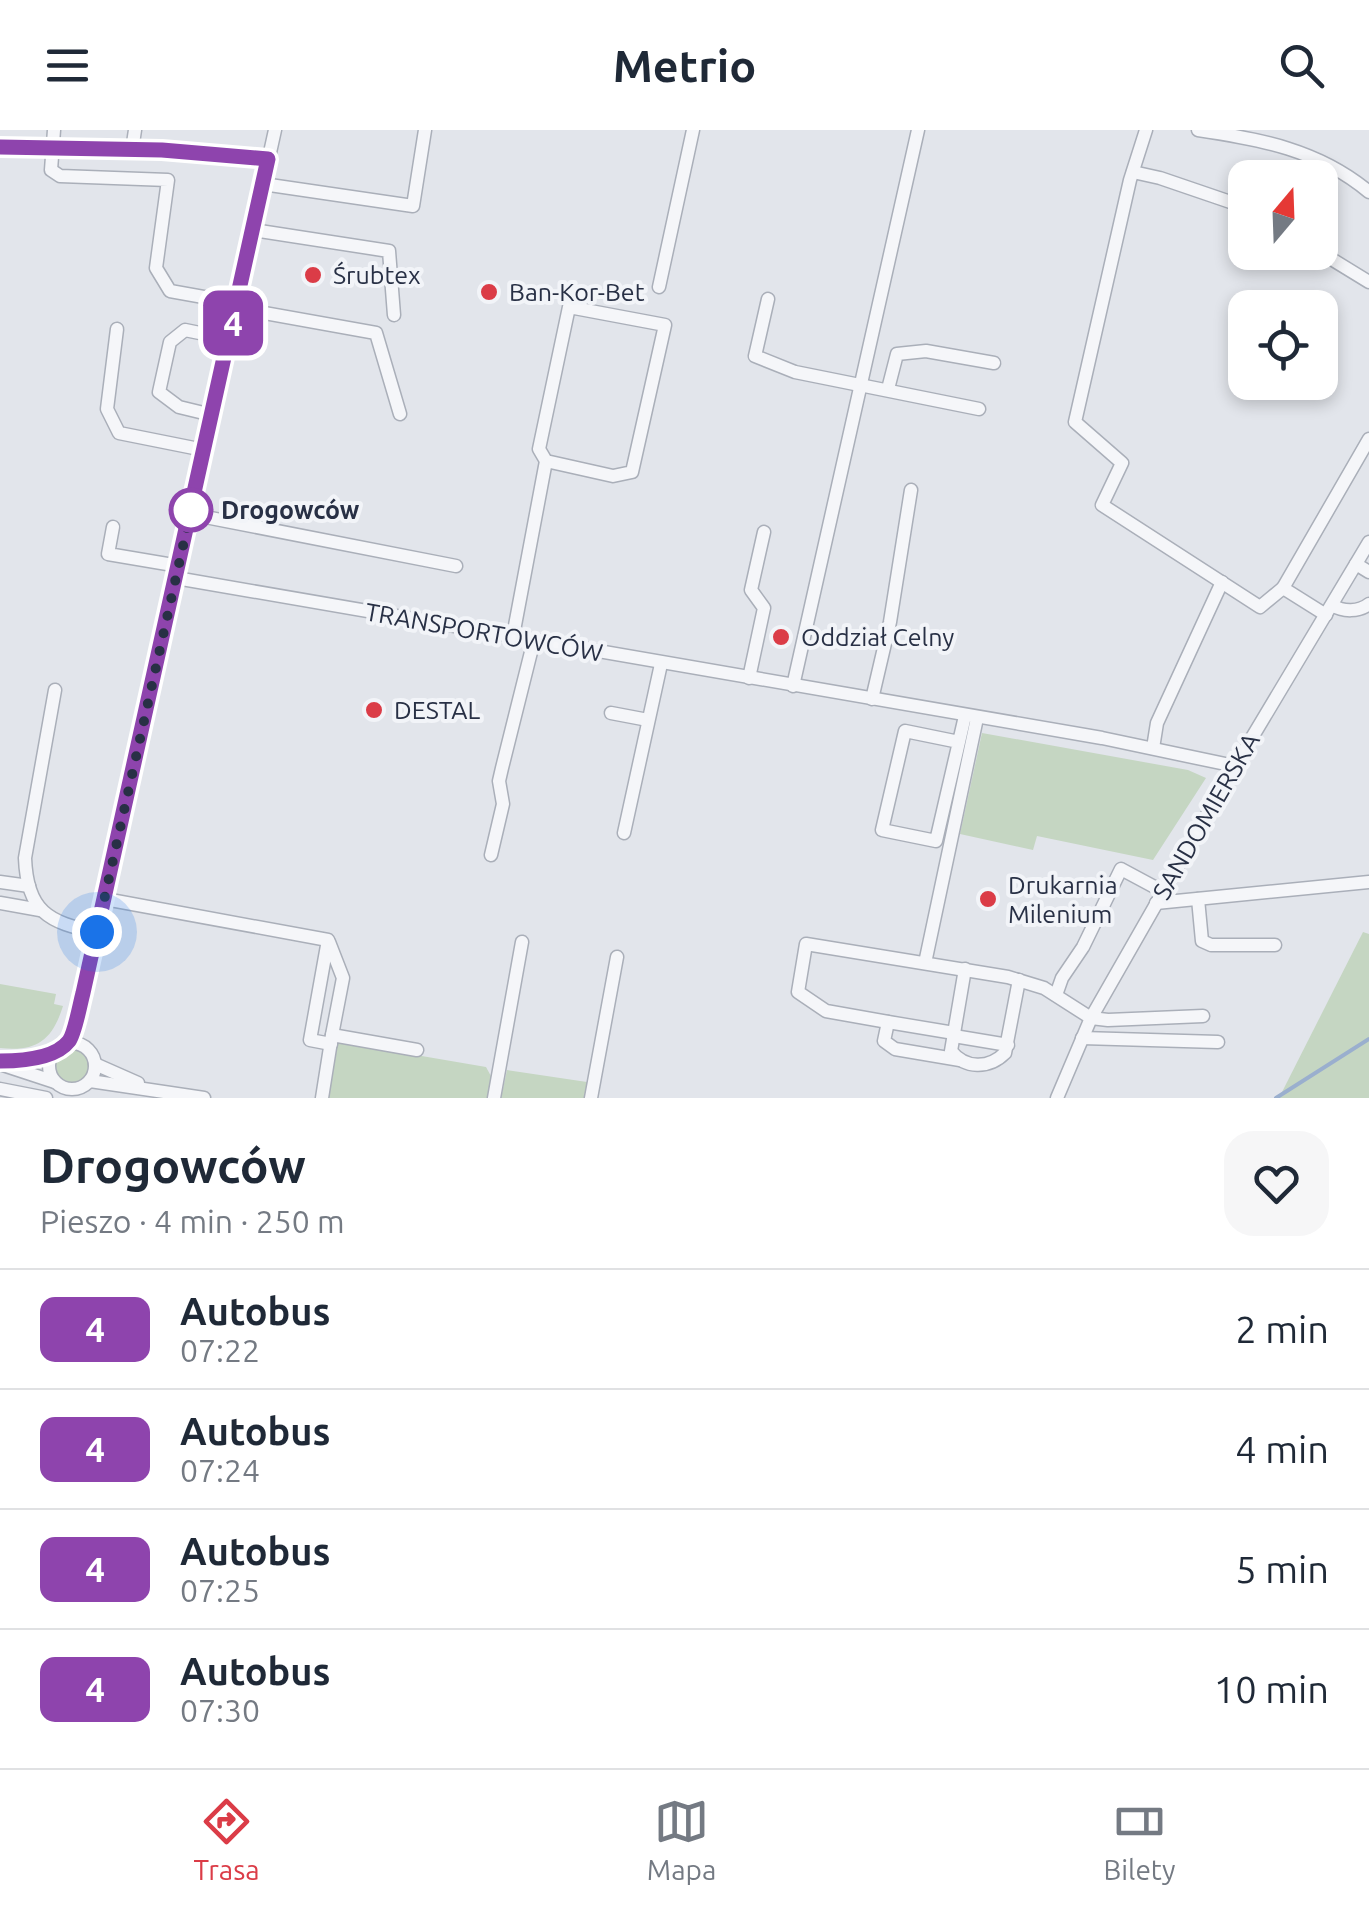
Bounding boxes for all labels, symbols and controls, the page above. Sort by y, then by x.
icon: menu [40,38,95,93]
icon: search [1274,38,1329,93]
text: Metrio [613,40,756,91]
north arrow [1228,160,1338,270]
map controls [1228,160,1338,400]
place label: Śrubtex [333,261,421,289]
marker: Śrubtex [302,264,324,286]
place label: Ban-Kor-Bet [509,278,645,306]
marker: Ban-Kor-Bet [478,281,500,303]
line badge: 4 [200,290,266,356]
button: locate [1228,290,1338,400]
text: 4 [223,303,243,343]
marker: Drogowców [170,489,212,531]
place label: Drogowców [221,496,360,524]
street label: TRANSPORTOWCÓW [363,597,605,667]
place label: Oddział Celny [801,623,954,651]
marker: Oddział Celny [770,626,792,648]
place label: DESTAL [394,696,481,724]
marker: DESTAL [363,699,385,721]
street label: SANDOMIERSKA [1147,728,1265,904]
place label: Drukarnia Milenium [1008,871,1118,928]
marker: Drukarnia Milenium [977,888,999,910]
your location [72,907,122,957]
button: heart [1224,1131,1329,1236]
text: Drogowców [40,1138,306,1192]
text: Pieszo · 4 min · 250 m [40,1203,345,1239]
text: Autobus [180,1290,331,1332]
text: 2 min [1235,1308,1329,1350]
text: 4 [85,1309,105,1349]
text: 07:22 [180,1332,260,1368]
text: Autobus [180,1410,331,1452]
text: 4 min [1235,1428,1329,1470]
text: 4 [85,1429,105,1469]
text: 07:24 [180,1452,260,1488]
text: Autobus [180,1530,331,1572]
text: 5 min [1235,1548,1329,1590]
text: 4 [85,1549,105,1589]
text: 07:25 [180,1572,260,1608]
text: Autobus [180,1650,331,1692]
text: 10 min [1214,1668,1329,1710]
text: 4 [85,1669,105,1709]
text: 07:30 [180,1692,260,1728]
tab: Trasa [194,1794,260,1885]
tab: Mapa [647,1794,716,1885]
tab: Bilety [1103,1794,1175,1885]

